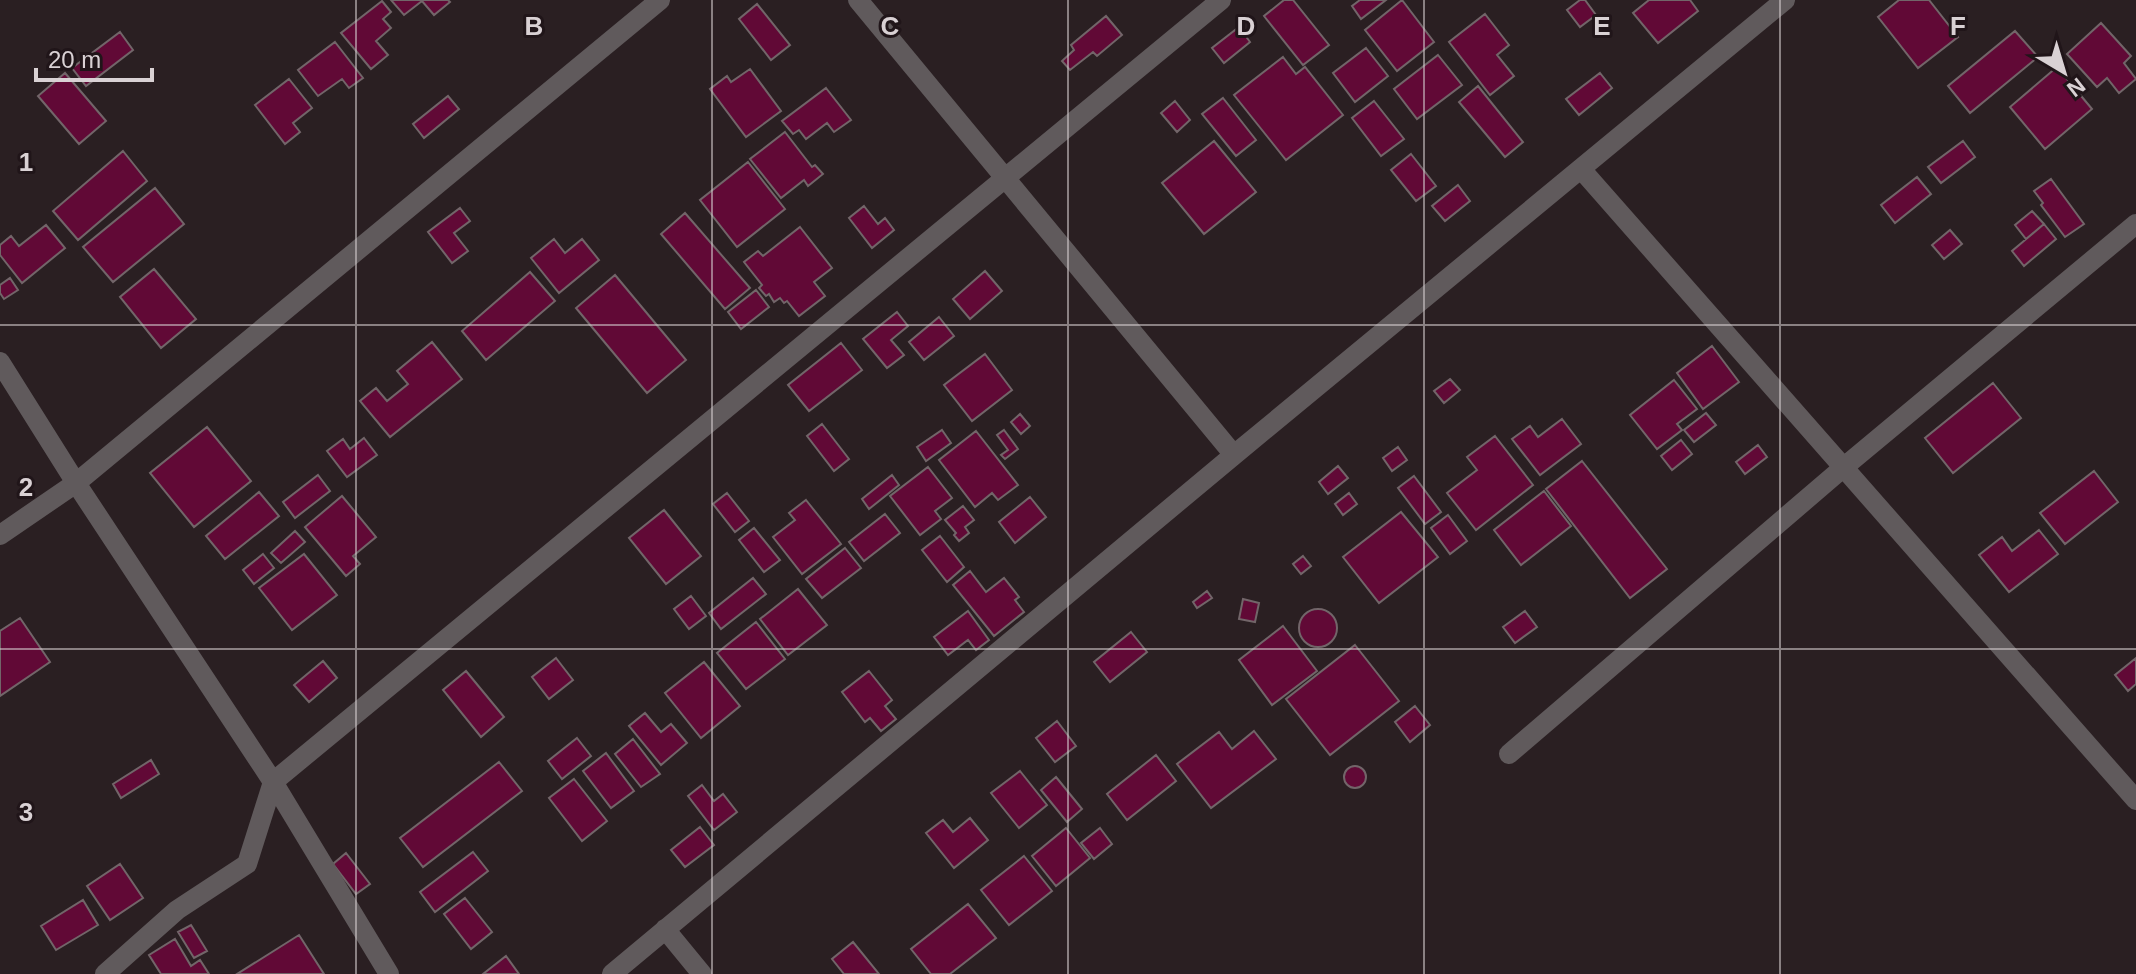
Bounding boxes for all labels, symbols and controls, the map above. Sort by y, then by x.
text: B [525,11,543,41]
text: C [881,11,900,41]
text: D [1237,11,1255,41]
text: E [1593,11,1611,41]
text: F [1950,11,1966,41]
scale bar [36,32,152,82]
north arrow [2024,32,2104,112]
text: 20 m [48,46,101,73]
text: N [2062,73,2090,102]
text: 1 [19,147,33,177]
text: 2 [19,472,33,502]
text: 3 [19,797,33,827]

